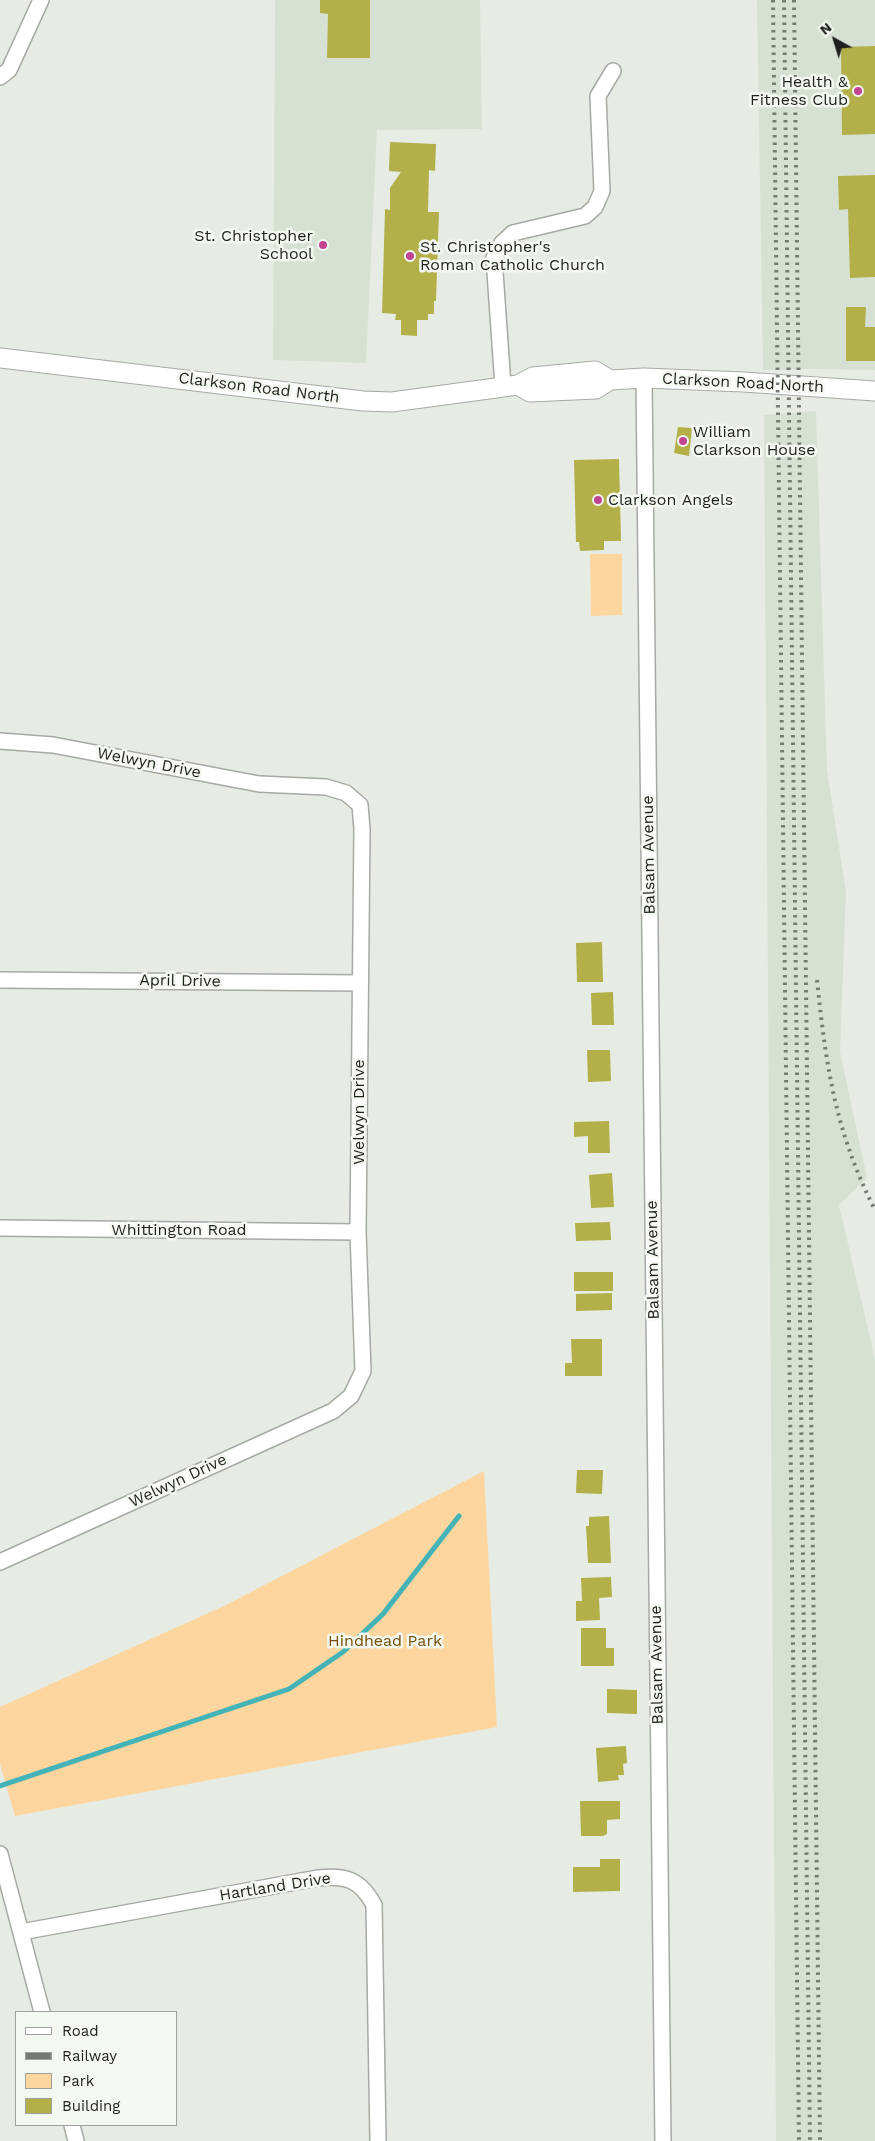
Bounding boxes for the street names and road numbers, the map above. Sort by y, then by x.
street label: Clarkson Road North [177,369,341,407]
street label: Clarkson Road North [662,369,824,397]
street label: Welwyn Drive [95,744,203,782]
street label: Balsam Avenue [638,795,660,915]
street label: April Drive [139,971,221,991]
street label: Welwyn Drive [349,1059,369,1165]
street label: Balsam Avenue [642,1200,664,1320]
street label: Whittington Road [111,1220,247,1240]
street label: Welwyn Drive [126,1450,230,1512]
street label: Balsam Avenue [646,1605,668,1725]
street label: Hartland Drive [218,1869,332,1905]

